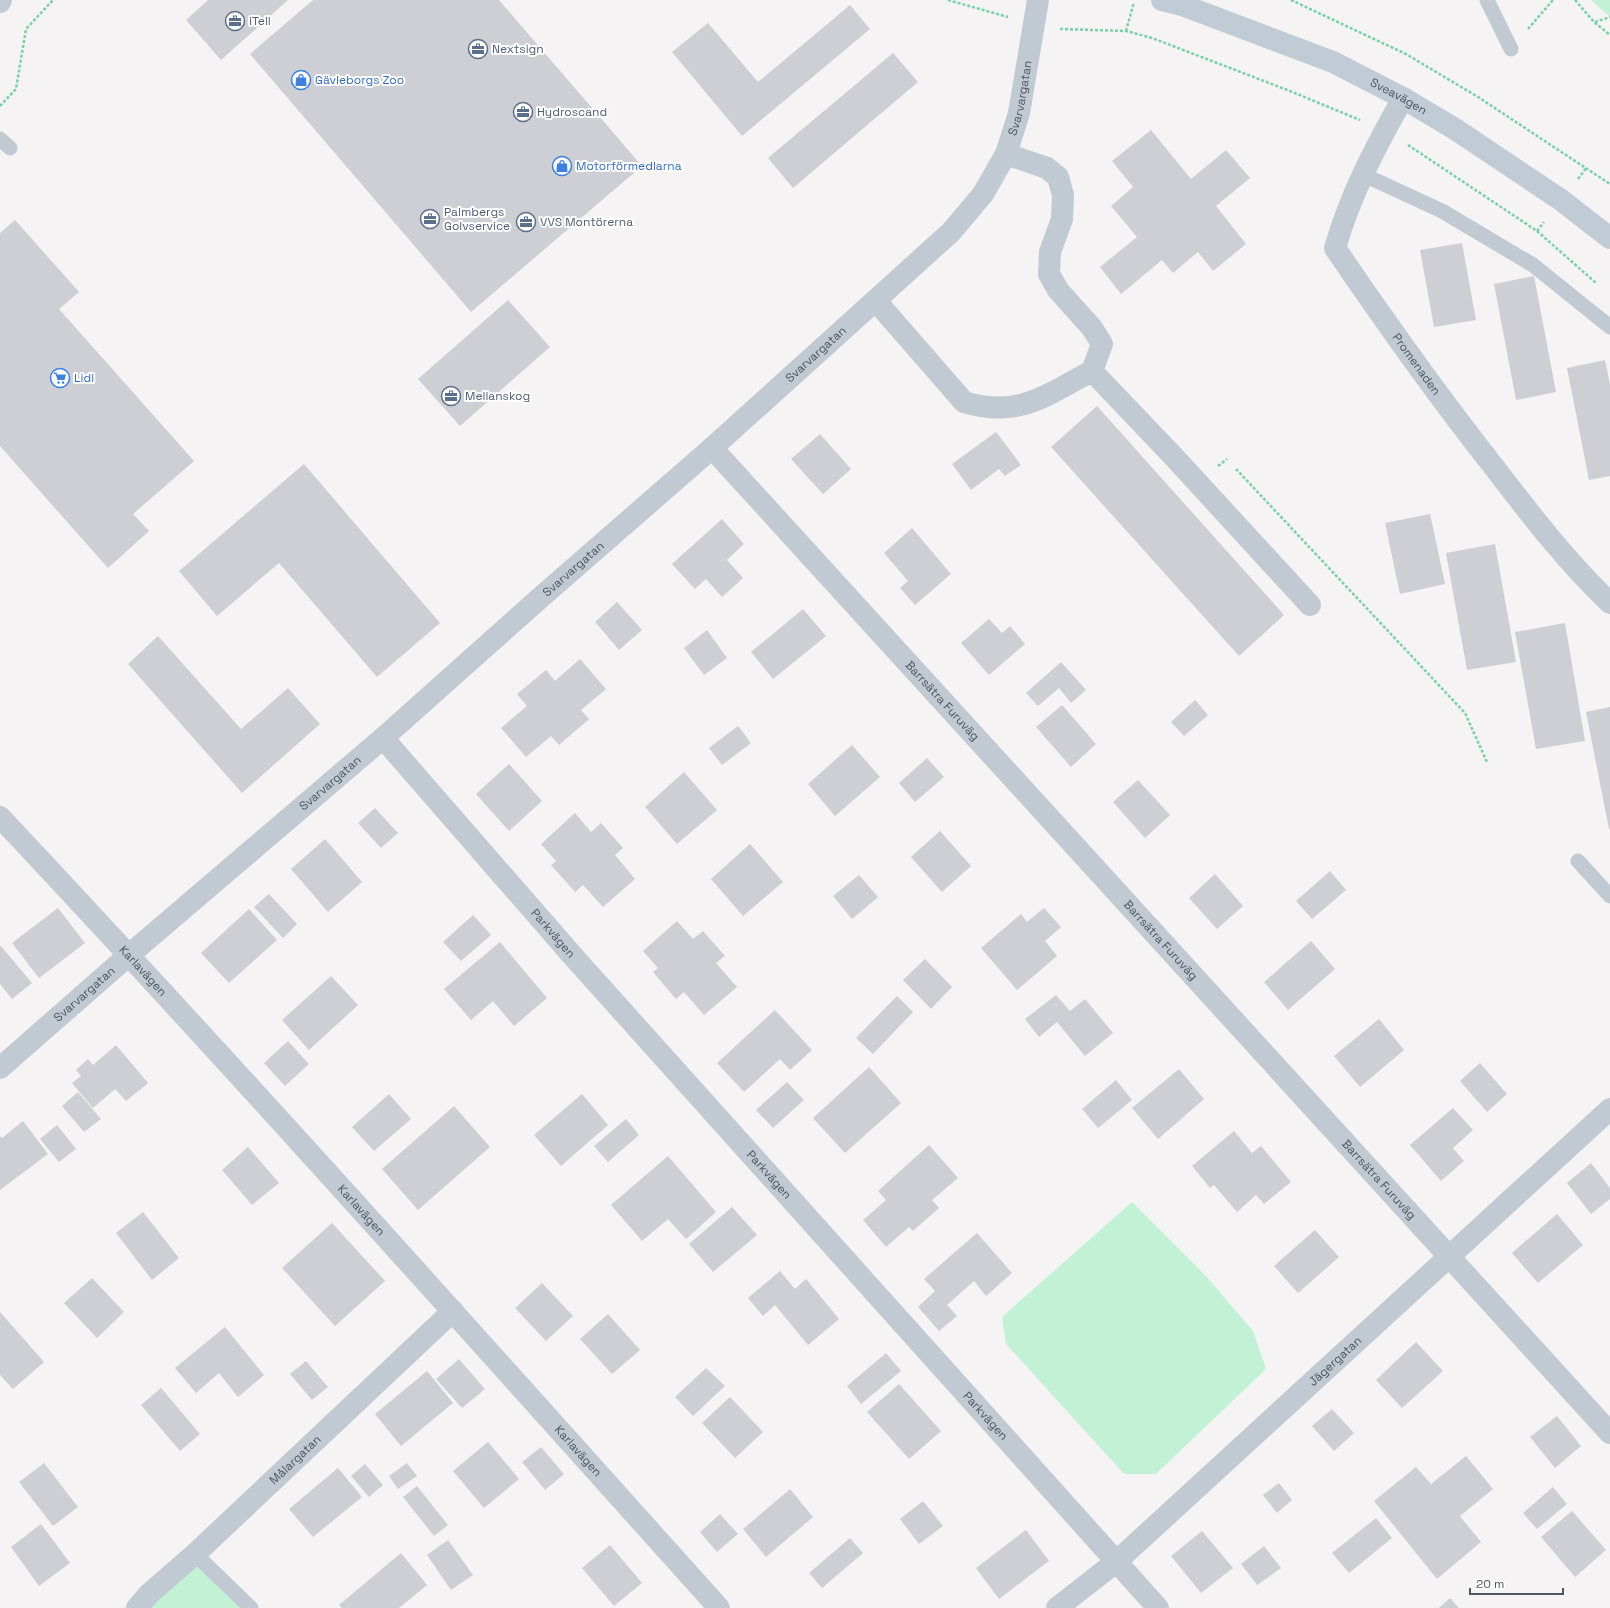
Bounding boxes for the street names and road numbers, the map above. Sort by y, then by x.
street label: Svarvargatan [1004,59,1036,138]
street label: Sveavägen [1367,74,1430,118]
street label: Svarvargatan [782,323,850,386]
street label: Promenaden [1389,330,1444,398]
street label: Svarvargatan [539,538,607,600]
street label: Barrsätra Furuväg [902,657,983,744]
street label: Svarvargatan [296,752,364,814]
street label: Barrsätra Furuväg [1120,897,1201,984]
street label: Parkvägen [527,905,579,961]
street label: Karlavägen [116,942,170,1000]
street label: Svarvargatan [50,963,118,1025]
street label: Barrsätra Furuväg [1338,1136,1420,1223]
street label: Parkvägen [743,1147,795,1203]
street label: Karlavägen [334,1181,389,1239]
street label: Jägergatan [1305,1333,1365,1390]
street label: Parkvägen [959,1388,1012,1444]
street label: Karlavägen [551,1422,605,1480]
street label: Målargatan [266,1431,324,1488]

